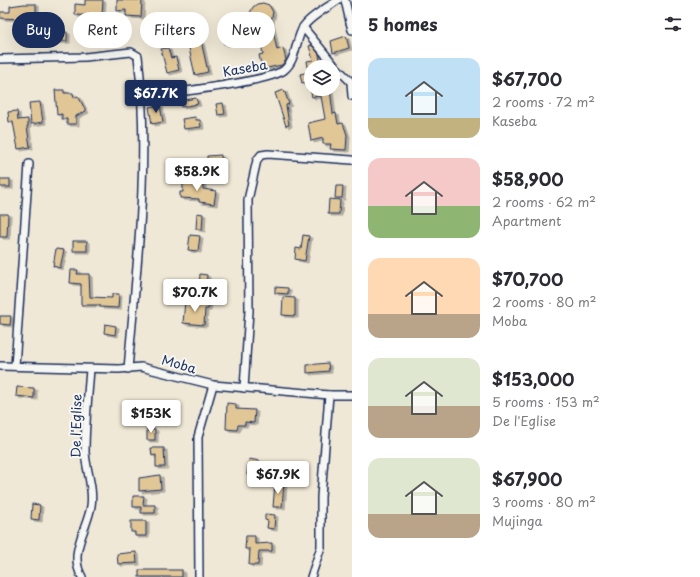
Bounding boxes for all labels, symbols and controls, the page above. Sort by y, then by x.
text: 5 homes [368,11,438,37]
chip: Buy [12,12,65,48]
chip: Rent [73,12,132,48]
chip: Filters [140,12,209,48]
chip: New [217,12,275,48]
icon: filters [662,13,684,35]
street label: Kaseba [221,54,270,81]
map controls [304,60,340,96]
button: layers [304,60,340,96]
text: $67,700 [492,66,562,92]
icon: home [400,74,448,122]
pin: $67.7K [123,80,189,114]
text: $67.7K [134,83,178,102]
text: 2 rooms · 72 m² [492,92,595,111]
text: Kaseba [492,111,537,130]
pin: $58.9K [164,158,230,192]
text: $58.9K [174,161,220,180]
text: $58,900 [492,166,564,192]
icon: home [400,174,448,222]
text: 2 rooms · 62 m² [492,192,596,211]
text: Apartment [492,211,561,230]
text: $70,700 [492,266,563,292]
icon: home [400,274,448,322]
pin: $70.7K [162,279,228,313]
text: $70.7K [172,282,218,301]
text: 2 rooms · 80 m² [492,292,597,311]
text: Moba [492,311,527,330]
street label: Moba [160,350,199,378]
text: $153,000 [492,366,574,392]
icon: home [400,374,448,422]
text: 5 rooms · 153 m² [492,392,600,411]
street label: De l'Eglise [65,394,86,458]
pin: $153K [123,400,179,434]
text: $153K [131,403,171,422]
text: De l'Eglise [492,411,556,430]
pin: $67.9K [245,461,311,495]
text: $67.9K [256,464,300,483]
text: $67,900 [492,466,562,492]
icon: home [400,474,448,522]
text: 3 rooms · 80 m² [492,492,596,511]
text: Mujinga [492,511,543,530]

